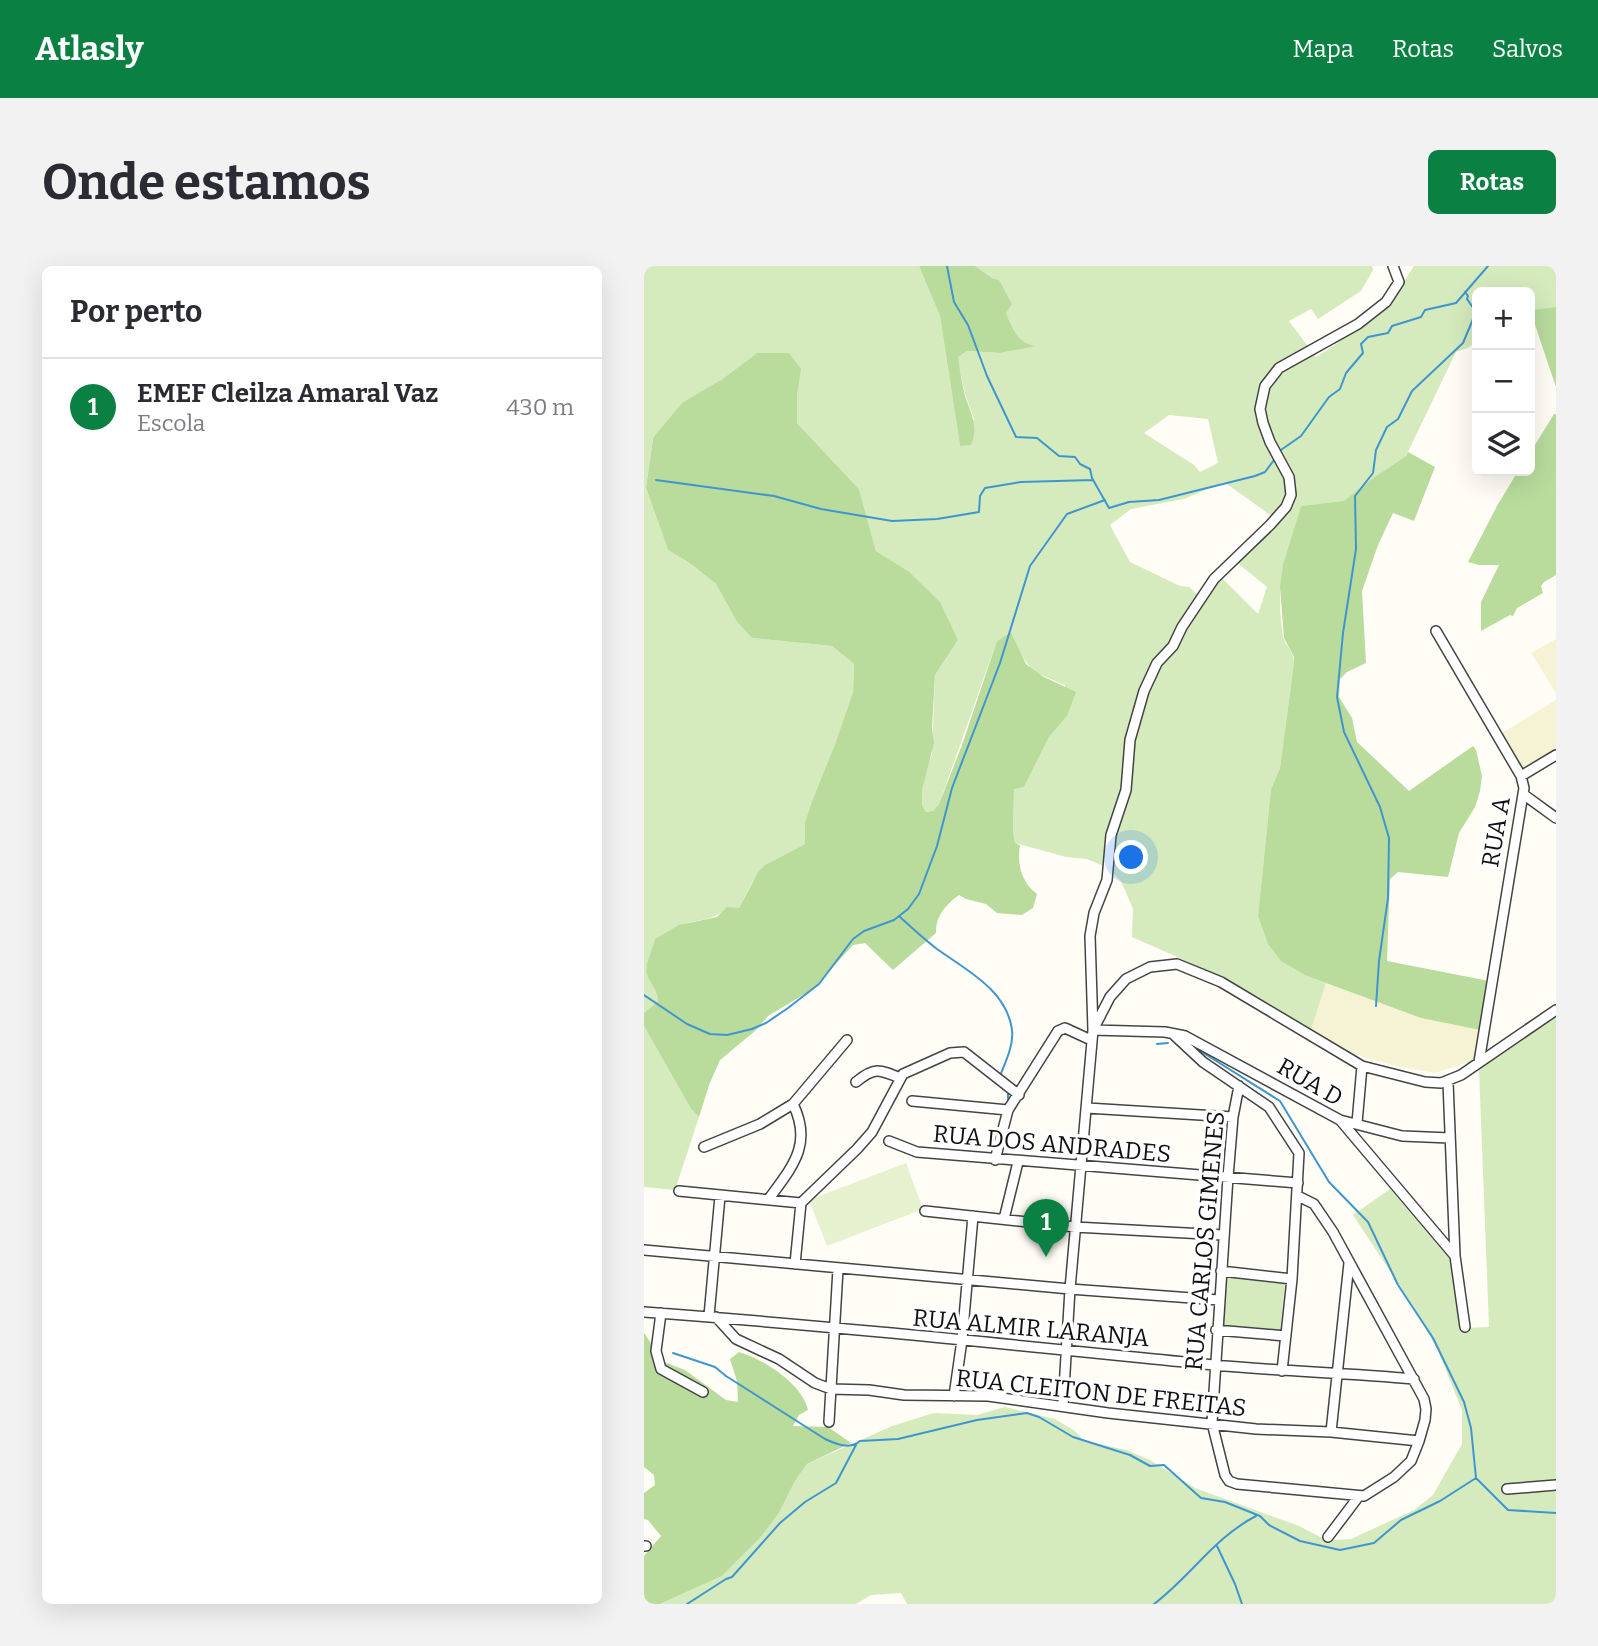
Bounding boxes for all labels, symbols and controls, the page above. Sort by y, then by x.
text: Atlasly [35,29,144,69]
text: Mapa [1292,35,1354,63]
text: Rotas [1392,35,1454,63]
text: Salvos [1492,35,1563,63]
button: Rotas [1428,150,1556,214]
text: Onde estamos [42,153,371,212]
map controls [1472,287,1535,476]
button: + [1472,287,1535,350]
text: Por perto [70,294,202,330]
button: − [1472,350,1535,413]
text: EMEF Cleilza Amaral Vaz [137,378,438,409]
text: 1 [88,393,98,421]
text: 430 m [506,393,574,421]
text: Escola [137,409,205,437]
button: layers [1472,413,1535,476]
street label: RUA A [1476,795,1516,869]
your location [1114,840,1148,874]
street label: RUA D [1272,1052,1348,1112]
street label: RUA CARLOS GIMENES [1180,1110,1230,1372]
street label: RUA DOS ANDRADES [932,1120,1172,1168]
pin: 1 [1023,1199,1069,1257]
street label: RUA ALMIR LARANJA [912,1304,1150,1352]
street label: RUA CLEITON DE FREITAS [954,1364,1248,1422]

